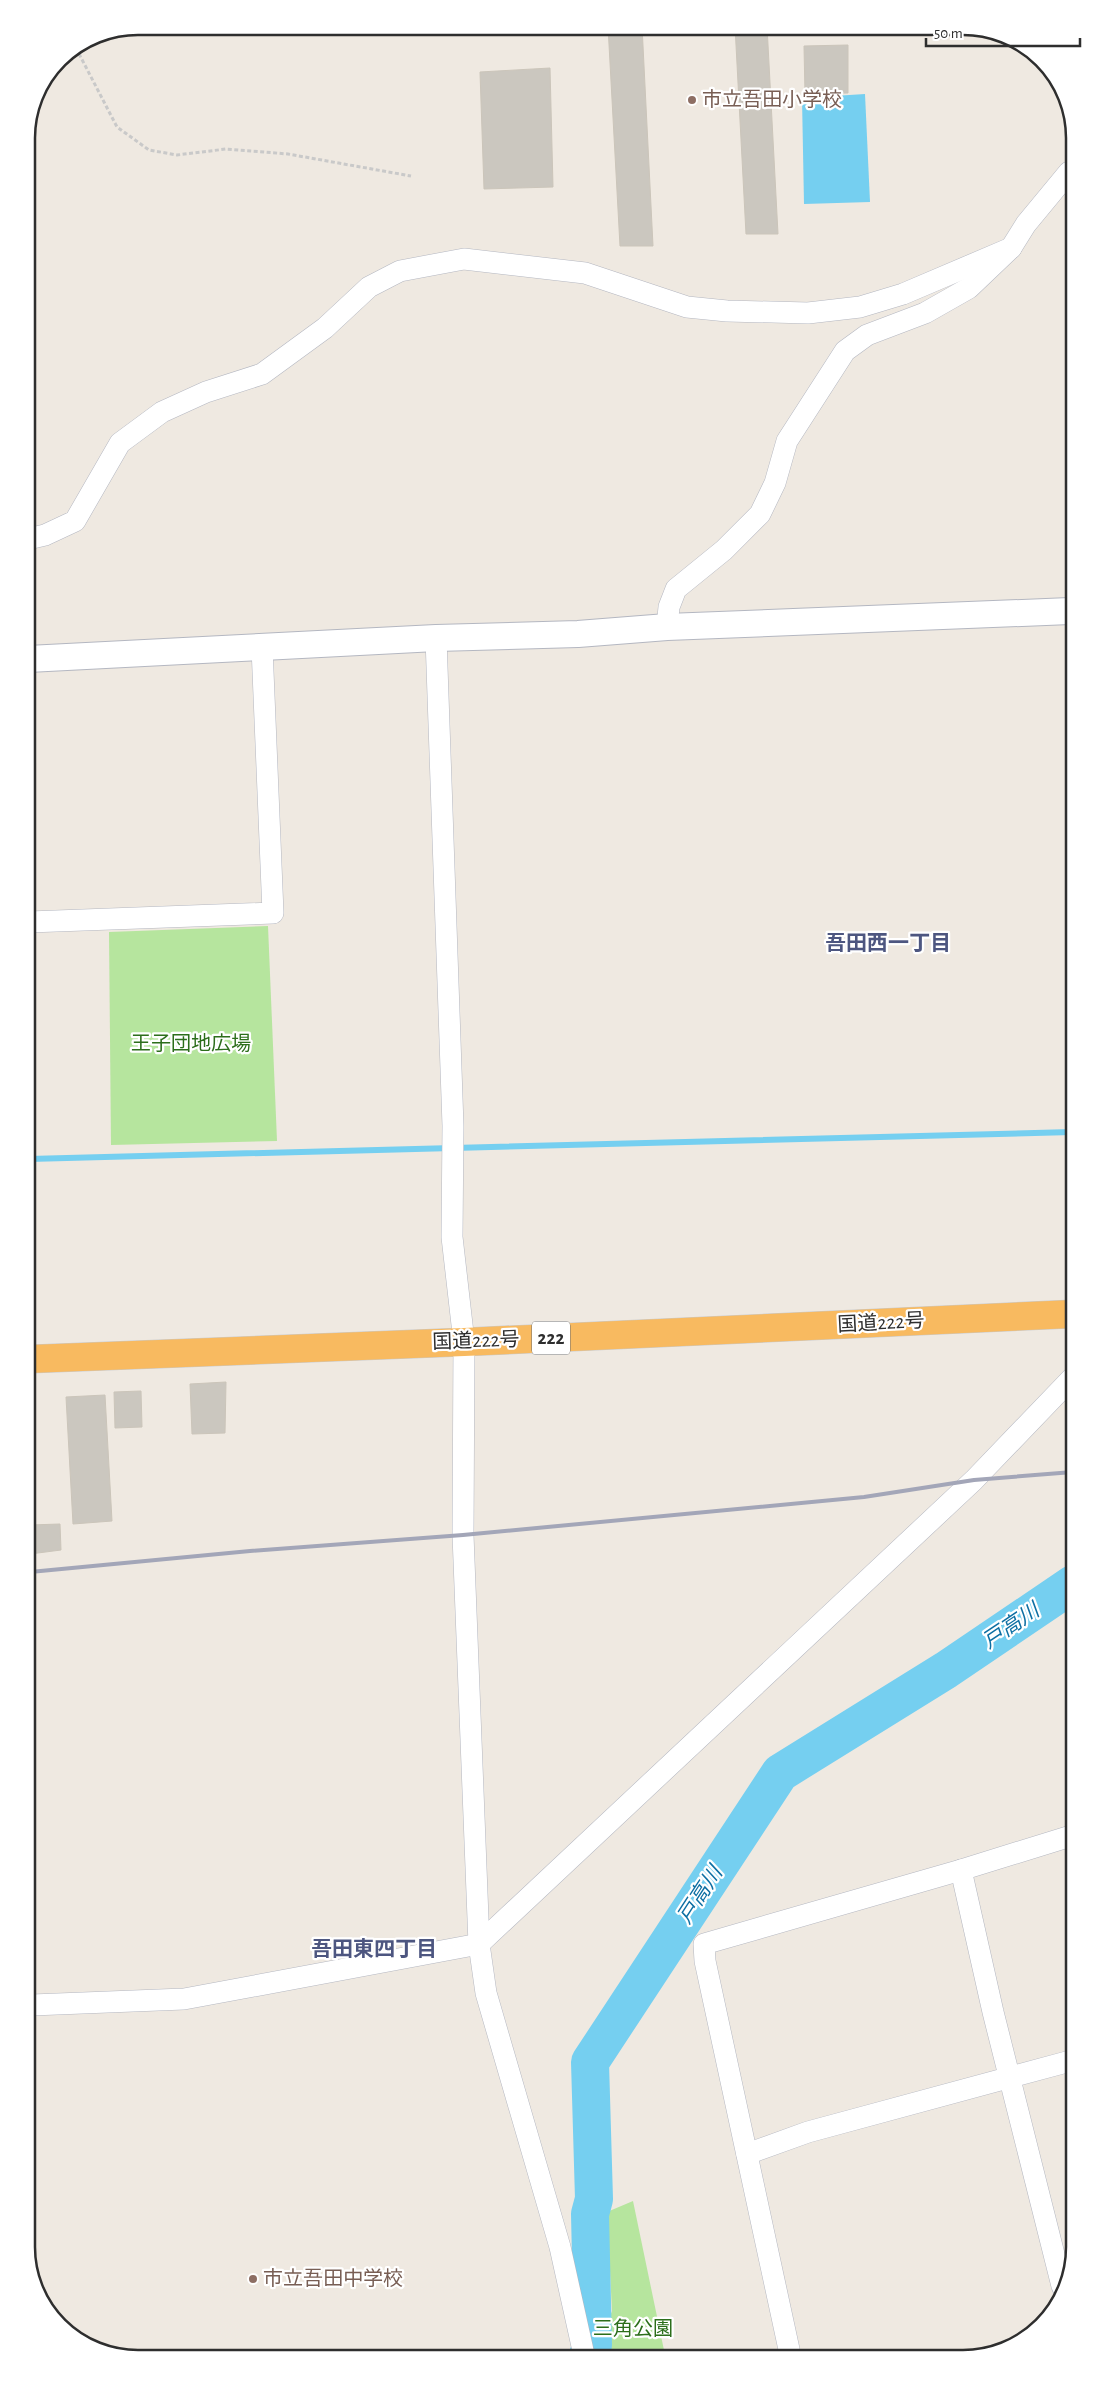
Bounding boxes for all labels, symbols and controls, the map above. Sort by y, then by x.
scale bar [926,15,1080,47]
text: 50 m [934,26,963,41]
place label: 市立吾田小学校 [702,89,842,110]
marker: 市立吾田小学校 [686,94,698,106]
district label: 吾田西一丁目 [825,933,951,954]
park label: 王子団地広場 [131,1033,251,1054]
street label: 国道222号 [837,1310,925,1335]
road number: 222 [532,1322,570,1355]
street label: 国道222号 [432,1328,520,1353]
water label: 戸高川 [978,1598,1045,1652]
water label: 戸高川 [673,1861,727,1927]
district label: 吾田東四丁目 [311,1938,437,1960]
place label: 市立吾田中学校 [263,2268,403,2289]
marker: 市立吾田中学校 [247,2273,259,2285]
park label: 三角公園 [593,2318,673,2339]

